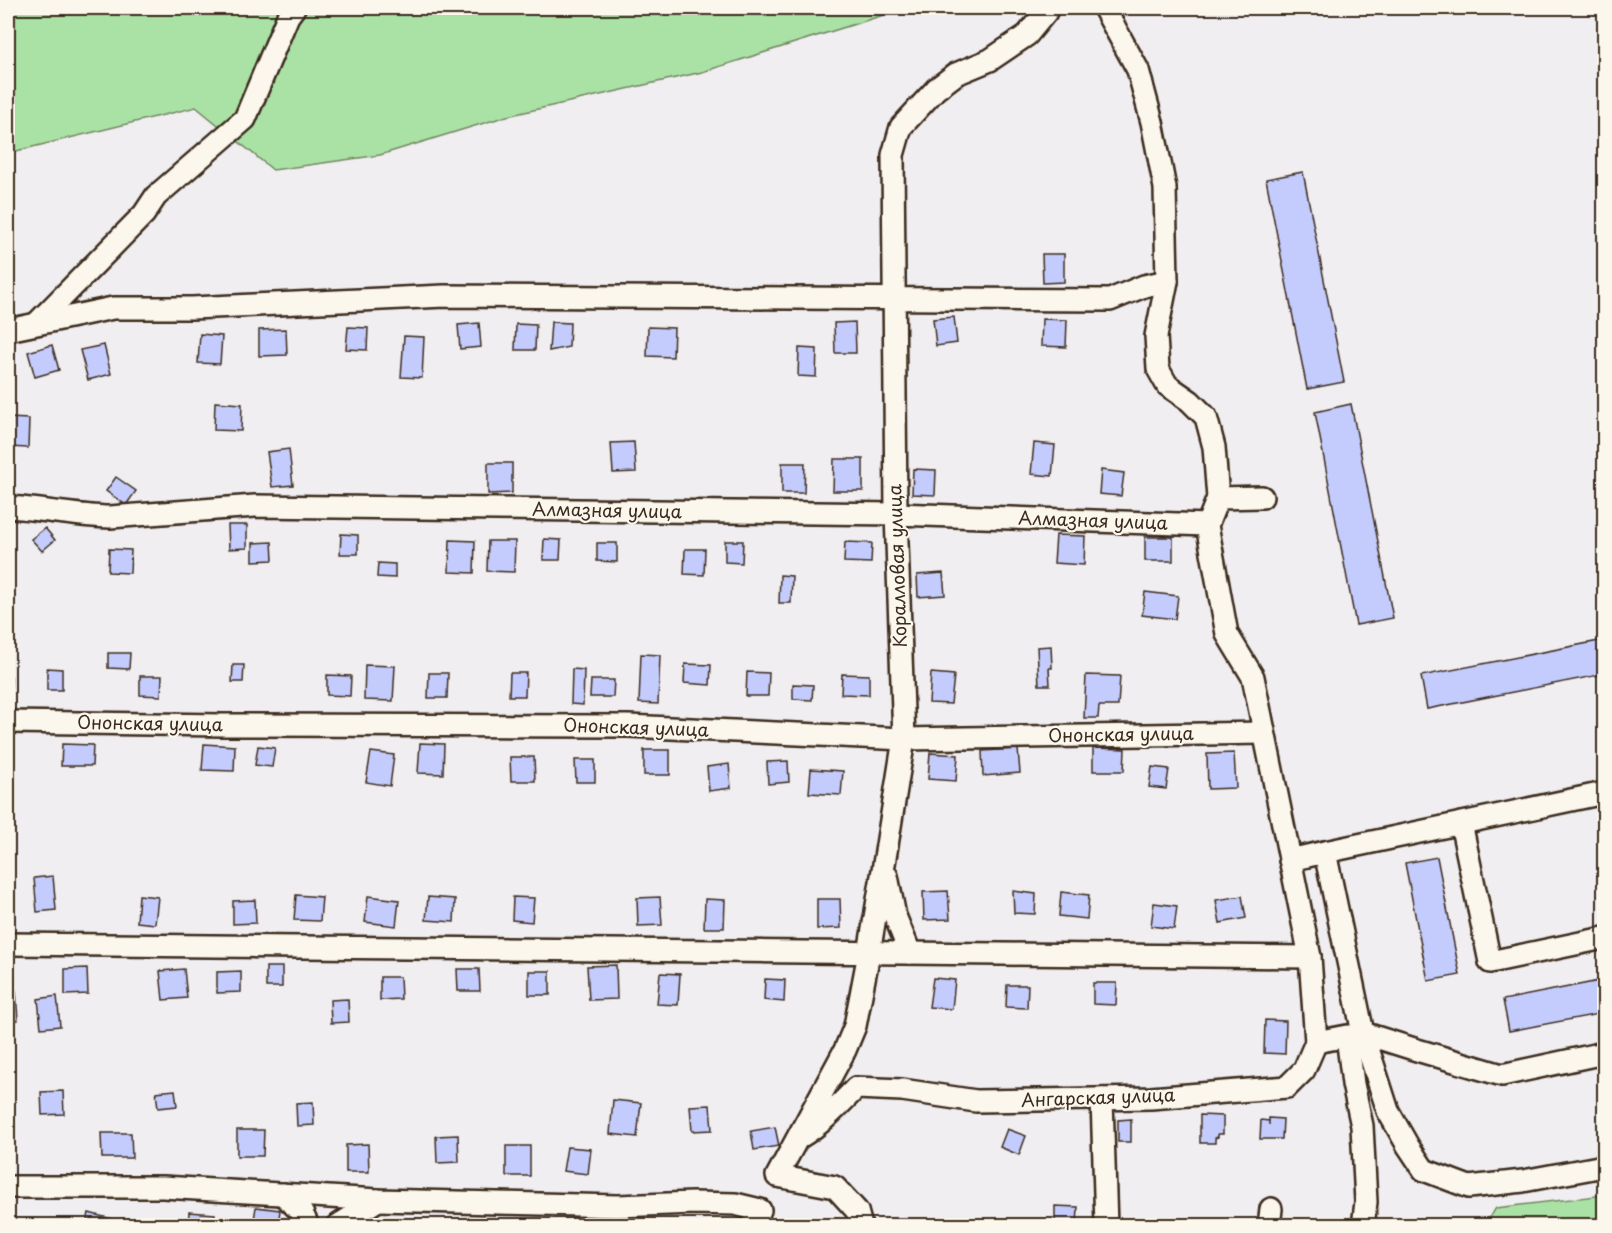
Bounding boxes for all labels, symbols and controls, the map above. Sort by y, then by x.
street label: Коралловая улица [880,483,913,648]
street label: Алмазная улица [532,495,683,524]
street label: Алмазная улица [1018,503,1169,536]
street label: Ононская улица [77,708,224,737]
street label: Ононская улица [563,710,710,743]
street label: Ононская улица [1048,719,1195,748]
street label: Ангарская улица [1020,1080,1176,1113]

